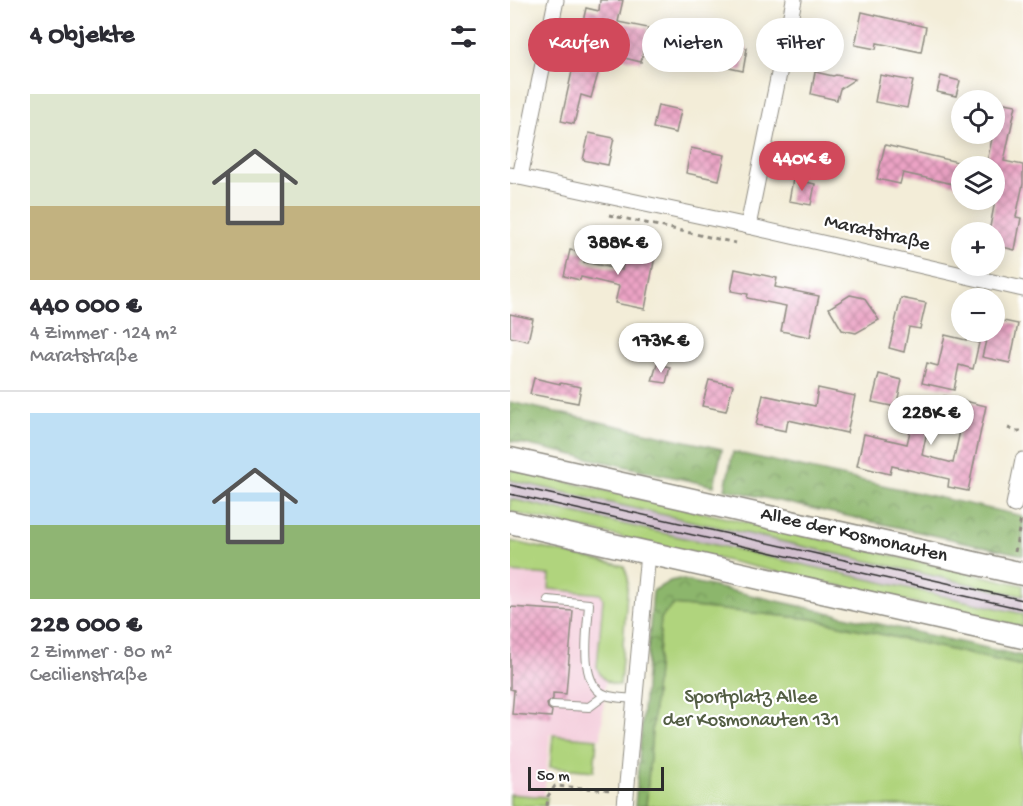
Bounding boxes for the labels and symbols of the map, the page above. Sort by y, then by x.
pin: 440K € [753,141,851,192]
street label: Maratstraße [822,211,933,257]
pin: 388K € [569,225,667,276]
pin: 173K € [612,323,710,374]
pin: 228K € [882,395,980,446]
street label: Allee der Kosmonauten [758,503,950,569]
park label: Sportplatz Allee der Kosmonauten 131 [663,687,839,733]
scale bar [528,764,664,792]

